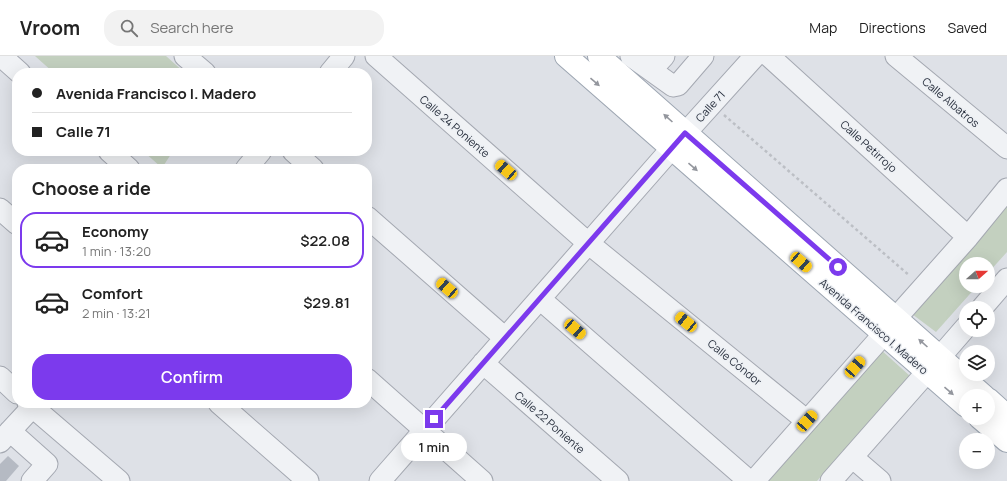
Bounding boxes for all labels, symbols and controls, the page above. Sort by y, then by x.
search box [104,10,384,46]
text: Vroom [20,15,80,41]
icon: search [118,17,140,39]
text: Search here [150,17,234,38]
text: Map [809,18,837,37]
text: Directions [859,18,926,37]
text: Saved [948,18,987,37]
street label: Calle Albatros [919,74,983,131]
one-way arrow [590,77,600,86]
text: Avenida Francisco I. Madero [56,83,256,104]
street label: Calle 71 [692,87,728,125]
street label: Calle 24 Poniente [417,91,494,161]
one-way arrow [663,113,673,123]
street label: Calle Petirrojo [837,117,901,176]
text: Calle 71 [56,121,111,142]
car [493,158,519,182]
one-way arrow [688,162,698,171]
text: Choose a ride [32,176,151,200]
text: Economy [82,221,149,242]
icon: car [34,222,70,258]
text: $22.08 [300,230,350,251]
text: 1 min · 13:20 [82,242,151,260]
car [788,250,814,274]
north arrow [959,257,995,293]
map controls [959,257,995,469]
route start [829,258,847,276]
street label: Avenida Francisco I. Madero [817,275,932,378]
car [434,276,460,300]
text: Comfort [82,283,143,304]
icon: car [34,284,70,320]
text: $29.81 [303,292,350,313]
button: locate [959,301,995,337]
text: 2 min · 13:21 [82,304,151,322]
car [673,310,699,334]
car [562,317,588,341]
street label: Calle Cóndor [705,336,765,388]
one-way arrow [918,338,928,347]
button: layers [959,345,995,381]
button: Confirm [32,354,352,400]
car [843,354,867,380]
one-way arrow [944,386,954,395]
street label: Calle 22 Poniente [512,387,589,457]
button: + [959,389,995,425]
car [795,408,819,434]
route end [425,410,443,428]
callout: 1 min [401,433,467,461]
button: − [959,433,995,469]
text: 1 min [419,438,450,456]

